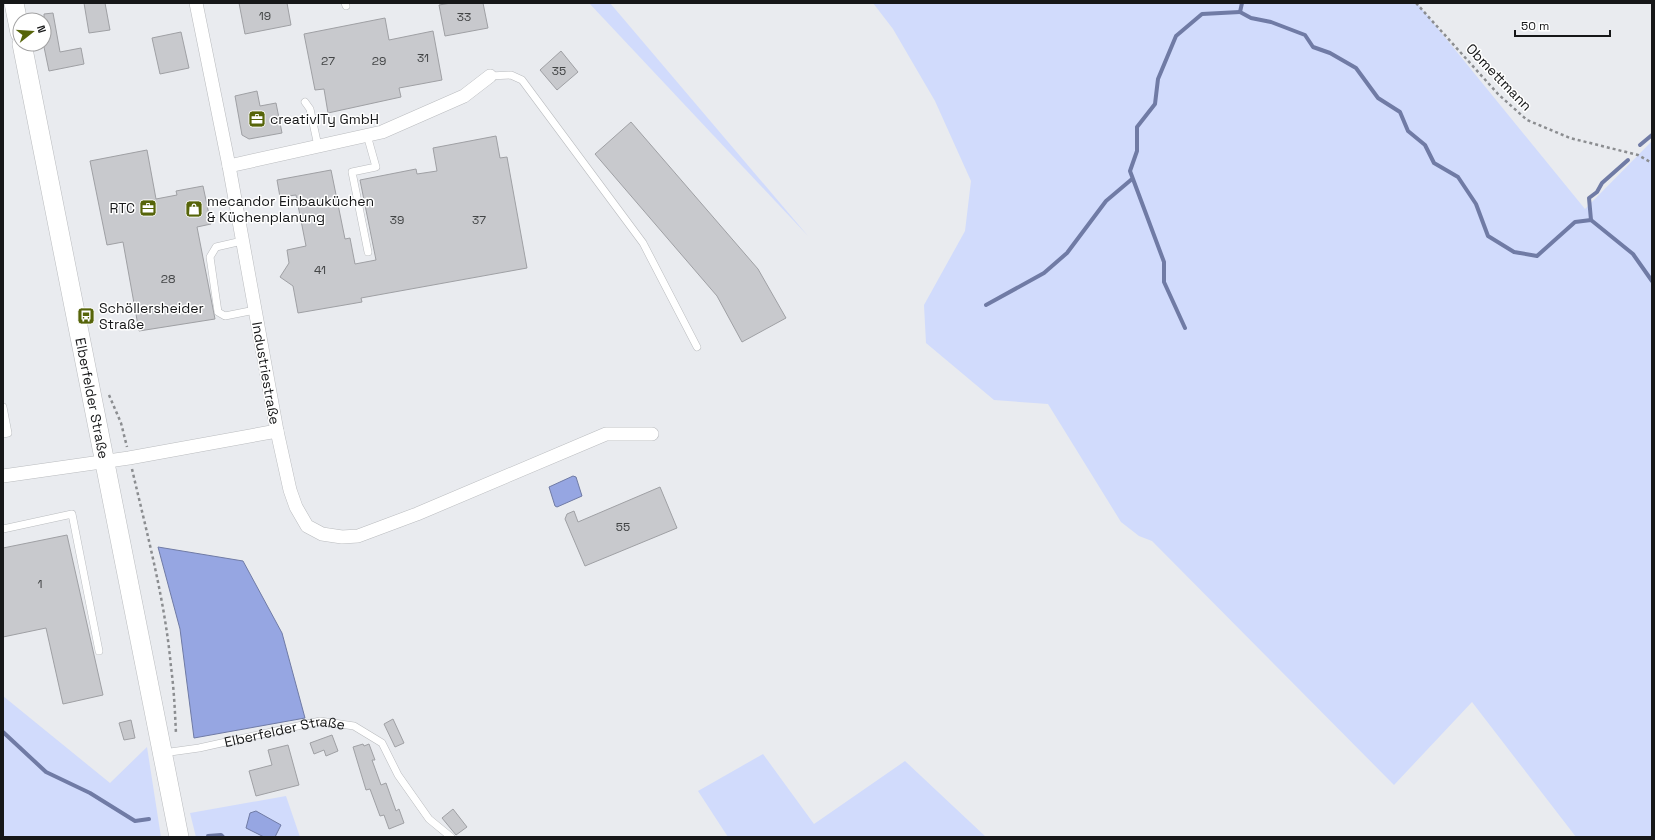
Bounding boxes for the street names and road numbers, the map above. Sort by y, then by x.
street label: Obmettmann [1462,39,1536,115]
street label: Industriestraße [248,320,284,426]
street label: Elberfelder Straße [71,336,113,460]
street label: Elberfelder Straße [223,712,346,751]

